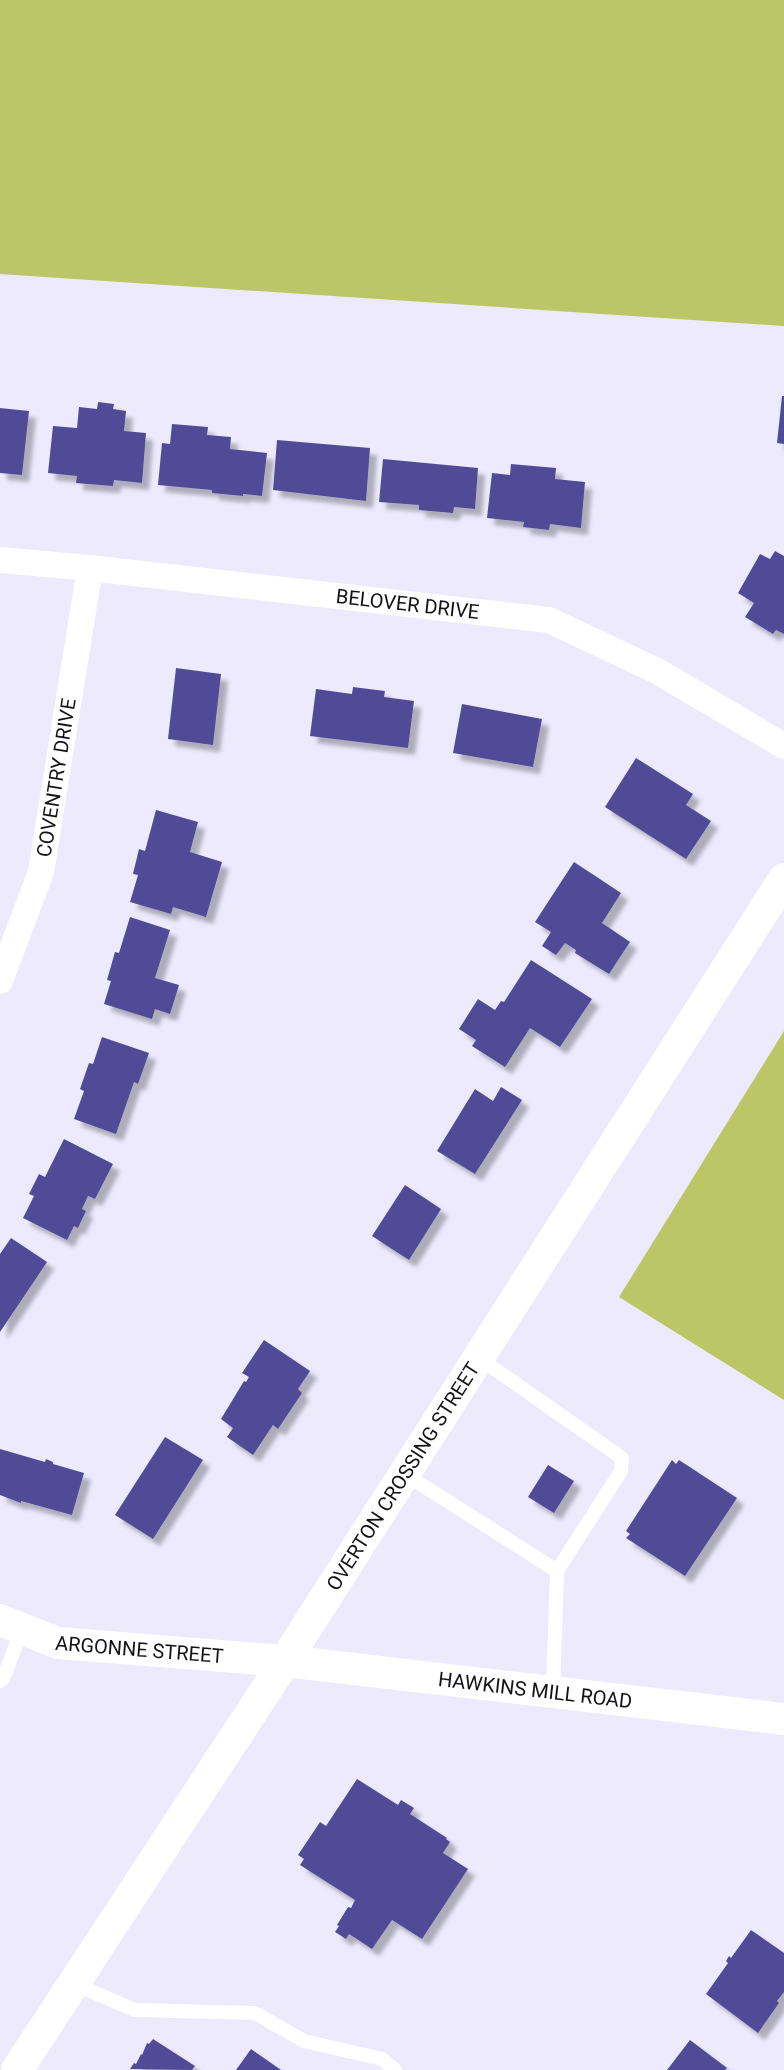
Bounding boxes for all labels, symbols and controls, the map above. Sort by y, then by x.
street label: BELOVER DRIVE [335,584,480,624]
street label: COVENTRY DRIVE [32,697,81,859]
street label: OVERTON CROSSING STREET [321,1358,485,1595]
street label: ARGONNE STREET [54,1631,224,1668]
street label: HAWKINS MILL ROAD [437,1667,634,1713]

